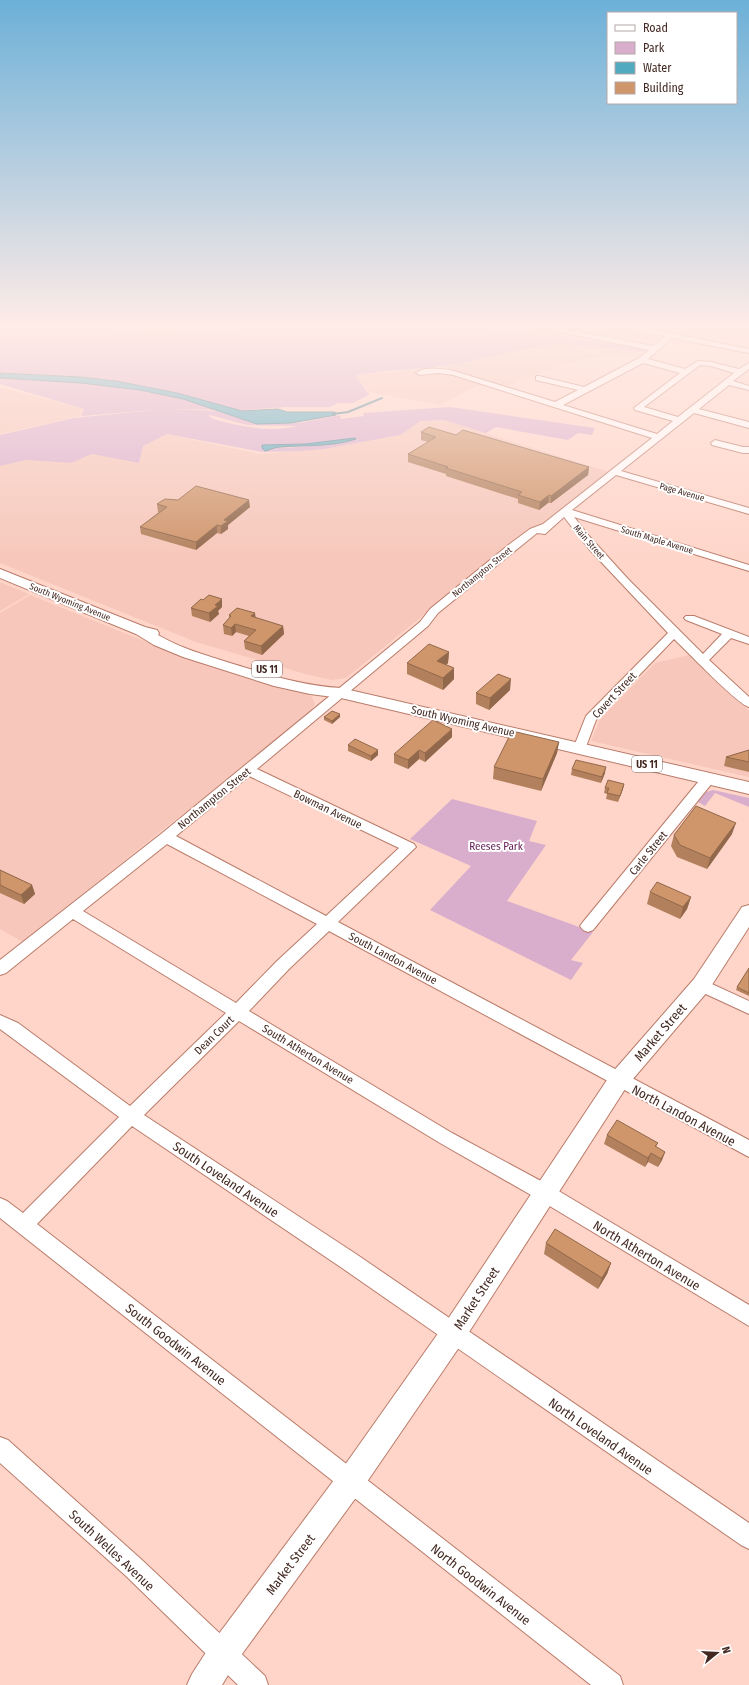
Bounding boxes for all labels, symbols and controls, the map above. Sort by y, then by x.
legend [607,12,737,104]
text: Road [643,21,668,35]
text: Park [643,41,665,55]
text: Water [643,61,672,75]
text: Building [643,81,684,95]
street label: Page Avenue [658,481,706,503]
street label: Main Street [571,523,607,561]
street label: South Maple Avenue [620,524,695,556]
street label: Northampton Street [450,545,514,599]
street label: South Wyoming Avenue [28,581,112,623]
road number: US 11 [252,661,282,677]
street label: Covert Street [590,669,639,721]
street label: South Wyoming Avenue [410,703,516,740]
road number: US 11 [632,756,662,772]
street label: Northampton Street [175,765,254,832]
street label: Bowman Avenue [292,787,364,832]
street label: Carle Street [627,828,670,878]
park label: Reeses Park [469,840,524,853]
street label: South Landon Avenue [346,930,439,987]
street label: Market Street [631,1000,690,1064]
street label: Dean Court [192,1013,237,1057]
street label: South Atherton Avenue [260,1022,356,1087]
street label: North Landon Avenue [629,1082,738,1149]
street label: South Loveland Avenue [170,1138,281,1220]
street label: North Atherton Avenue [591,1218,703,1293]
street label: Market Street [451,1263,503,1332]
street label: South Goodwin Avenue [123,1301,229,1388]
street label: North Loveland Avenue [546,1395,656,1478]
street label: South Welles Avenue [66,1507,157,1594]
street label: Market Street [263,1531,318,1597]
street label: North Goodwin Avenue [428,1541,533,1628]
north arrow [697,1633,737,1673]
text: N [719,1645,733,1655]

